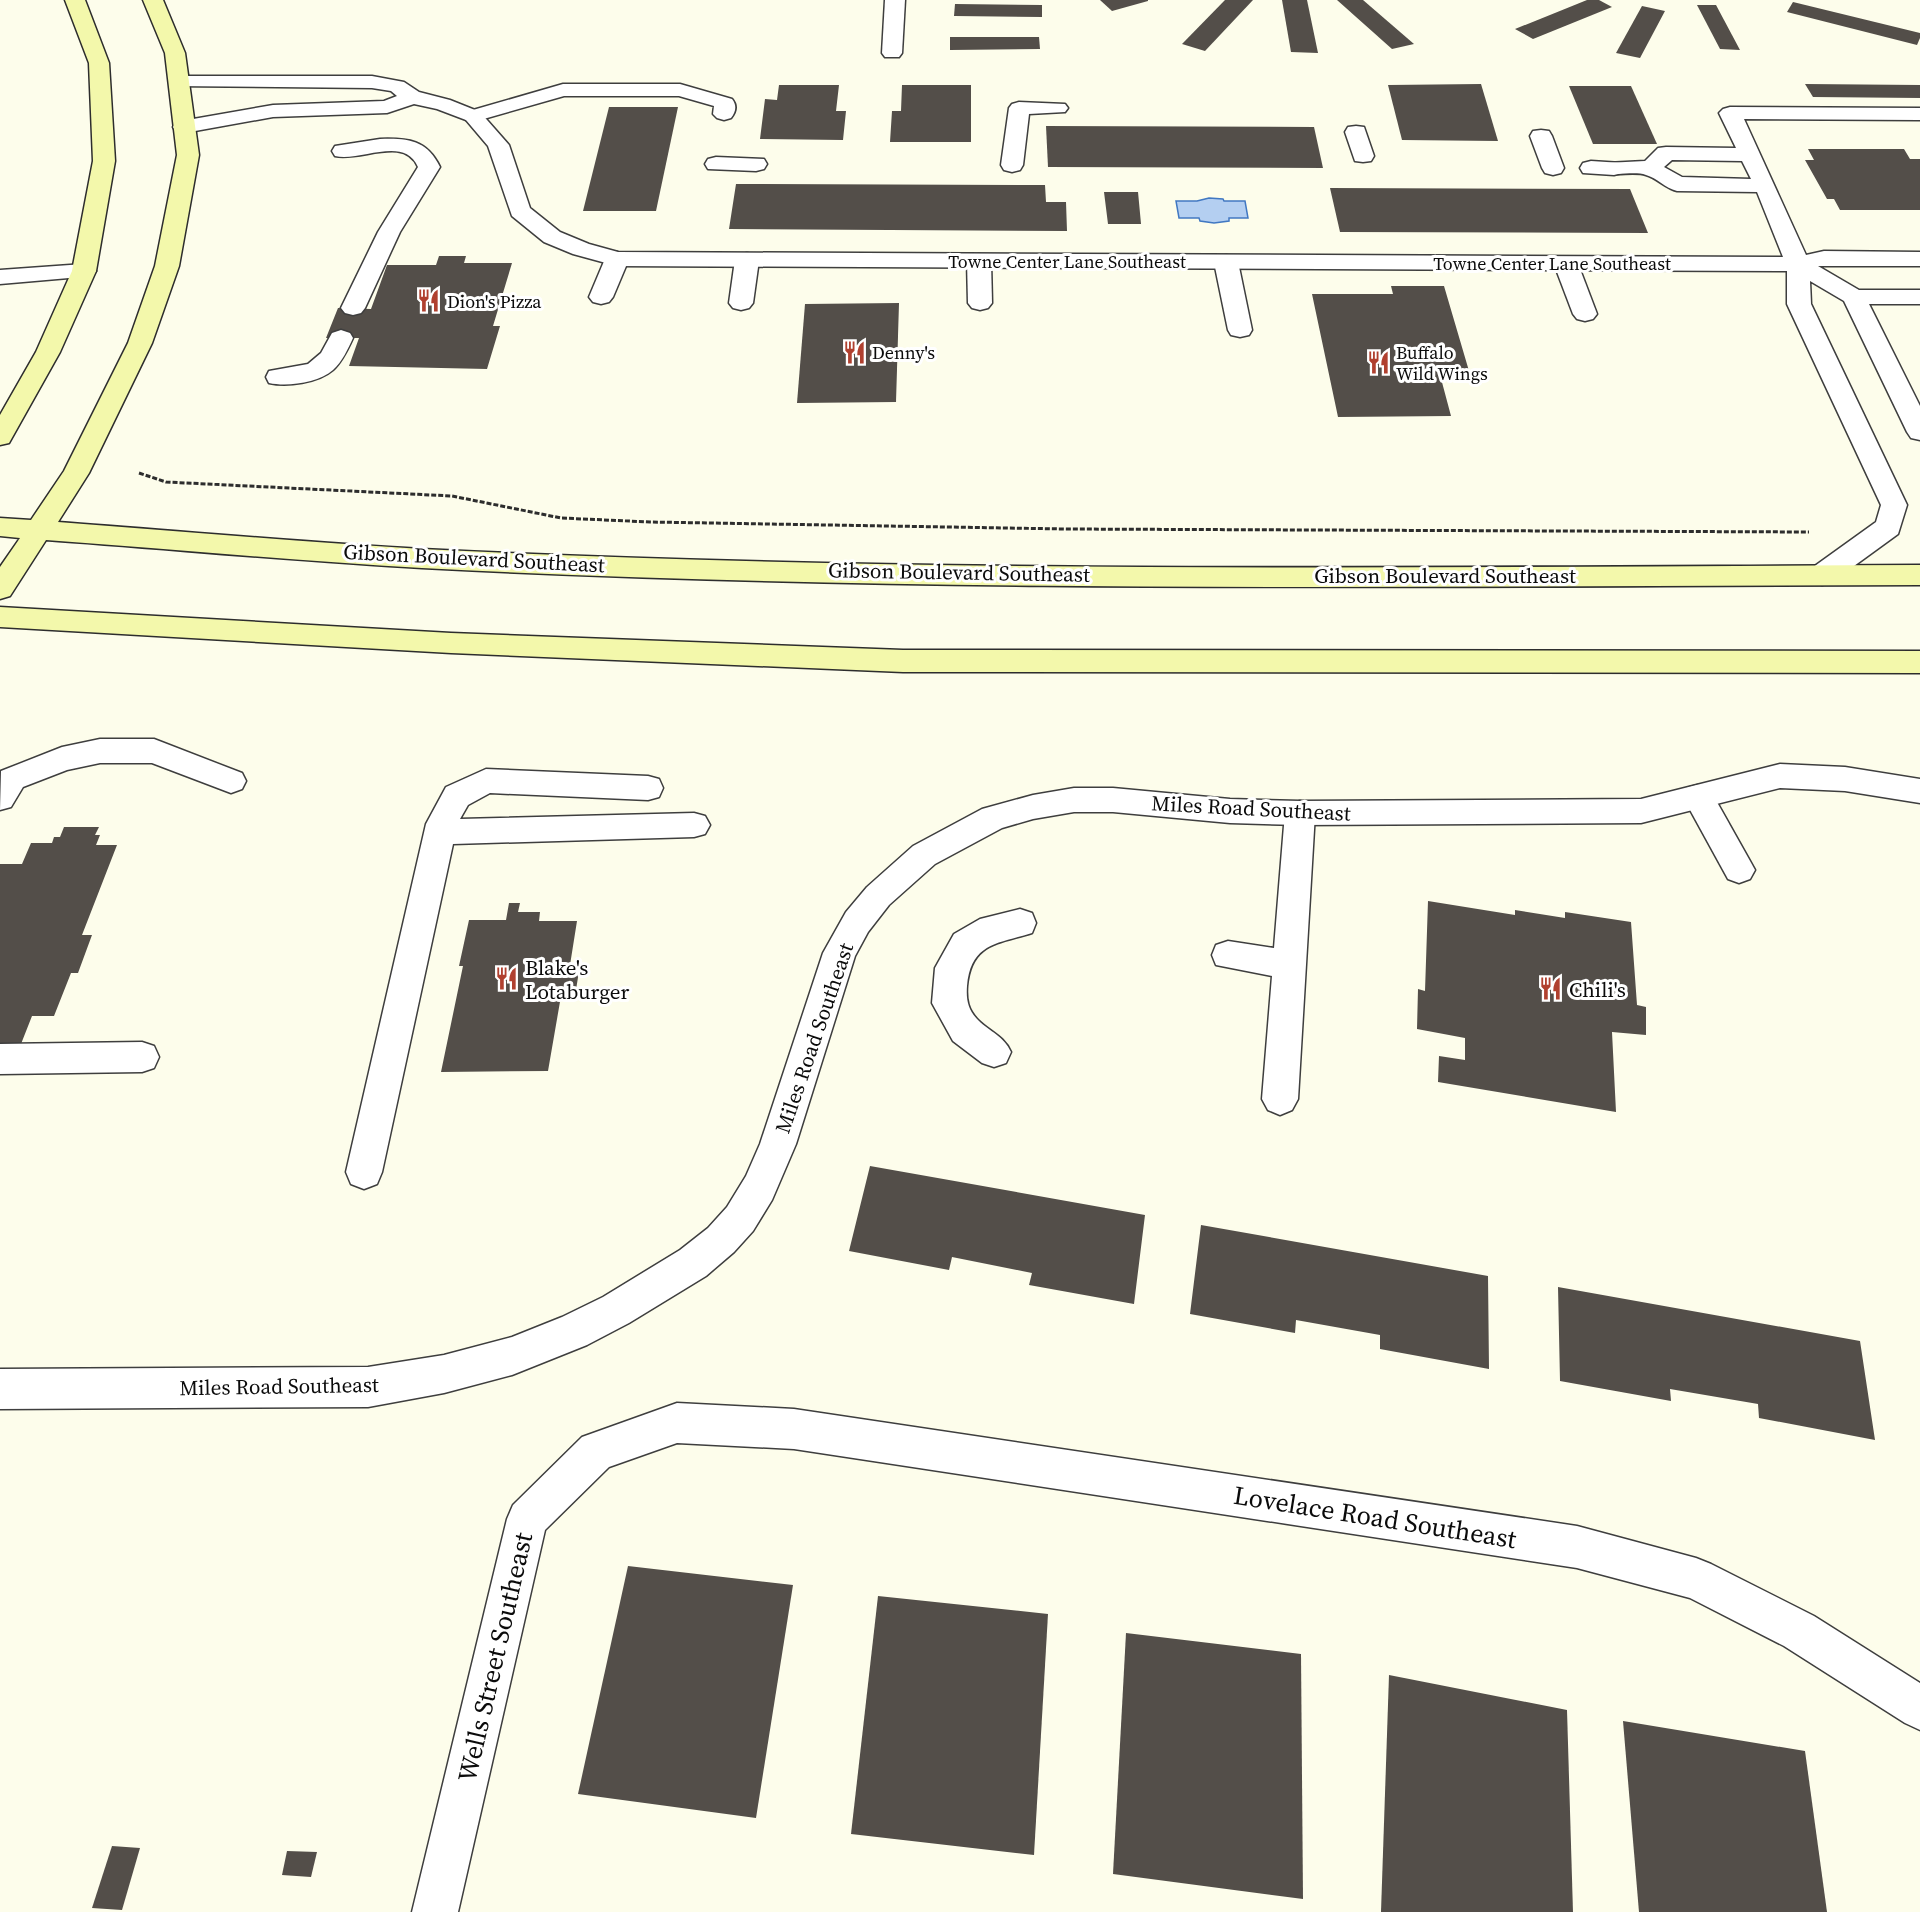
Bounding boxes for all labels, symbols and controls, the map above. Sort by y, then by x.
street label: Towne Center Lane Southeast [948,249,1186,274]
street label: Towne Center Lane Southeast [1433,251,1671,276]
restaurant icon: Dion's Pizza [416,288,442,314]
place label: Dion's Pizza [447,289,542,314]
restaurant icon: Denny's [841,339,867,365]
place label: Denny's [872,340,935,365]
place label: Buffalo Wild Wings [1396,340,1488,386]
restaurant icon: Buffalo Wild Wings [1365,349,1391,375]
street label: Gibson Boulevard Southeast [343,537,606,579]
street label: Gibson Boulevard Southeast [828,555,1090,589]
street label: Gibson Boulevard Southeast [1314,561,1576,590]
street label: Miles Road Southeast [1151,788,1352,828]
street label: Miles Road Southeast [768,939,860,1137]
place label: Blake's Lotaburger [525,953,630,1006]
restaurant icon: Blake's Lotaburger [494,966,520,992]
place label: Chili's [1569,975,1626,1004]
restaurant icon: Chili's [1538,976,1564,1002]
street label: Miles Road Southeast [179,1370,379,1402]
street label: Lovelace Road Southeast [1231,1477,1519,1557]
street label: Wells Street Southeast [449,1528,541,1785]

